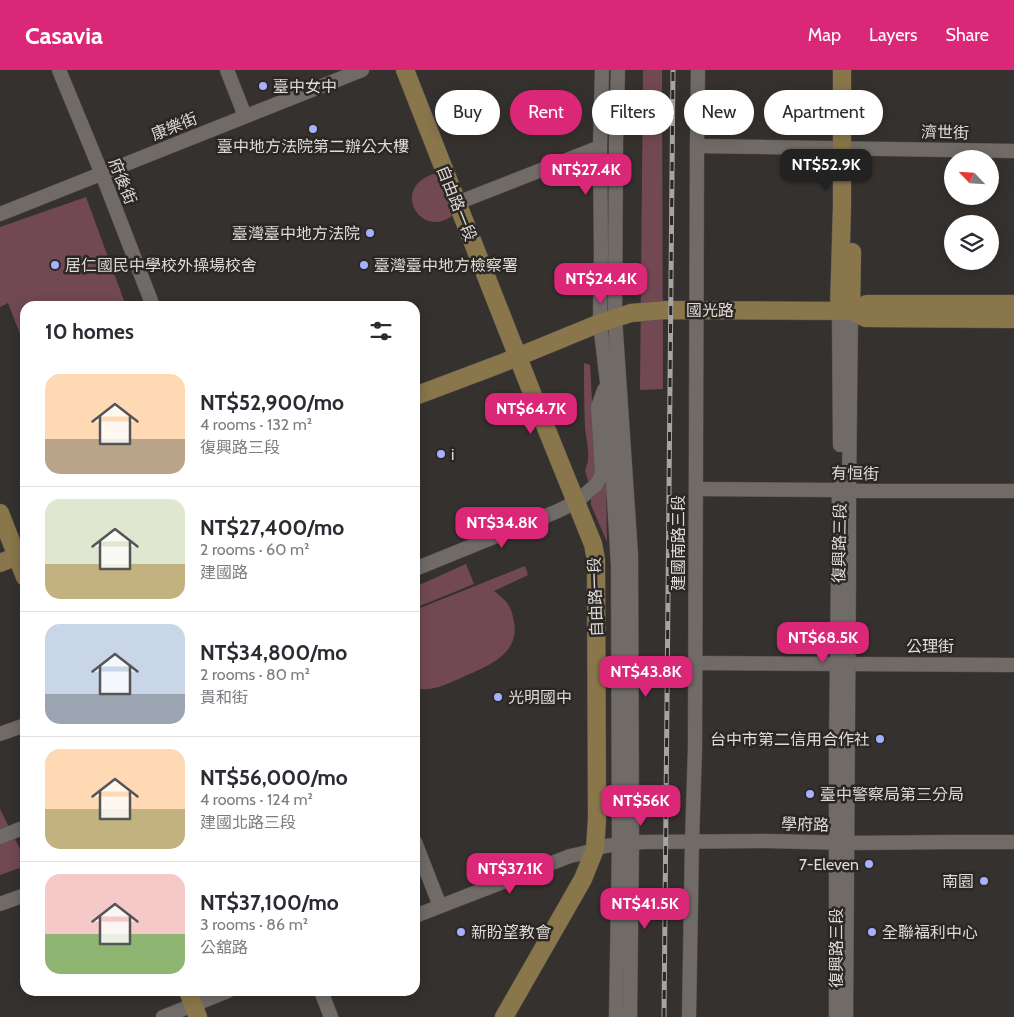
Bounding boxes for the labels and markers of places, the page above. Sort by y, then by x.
place label: 臺中女中 [273,77,337,96]
marker: 臺中女中 [257,80,269,92]
marker: 臺中地方法院第二辦公大樓 [307,123,319,135]
place label: 臺中地方法院第二辦公大樓 [217,137,409,156]
pin: NT$52.9K [774,148,878,191]
pin: NT$27.4K [534,154,638,196]
place label: 臺灣臺中地方法院 [232,224,360,243]
marker: 臺灣臺中地方法院 [364,227,376,239]
place label: 居仁國民中學校外操場校舍 [65,256,257,275]
place label: 臺灣臺中地方檢察署 [374,256,518,275]
marker: 居仁國民中學校外操場校舍 [49,259,61,271]
marker: 臺灣臺中地方檢察署 [358,259,370,271]
pin: NT$24.4K [549,262,653,305]
pin: NT$64.7K [479,392,583,435]
place label: i [451,445,454,464]
marker: i [435,448,447,460]
pin: NT$34.8K [450,506,554,549]
pin: NT$68.5K [771,622,875,664]
pin: NT$43.8K [594,656,698,698]
place label: 光明國中 [508,688,572,707]
marker: 光明國中 [492,691,504,703]
place label: 台中市第二信用合作社 [710,730,870,749]
marker: 台中市第二信用合作社 [874,733,886,745]
pin: NT$56K [600,784,682,827]
place label: 臺中警察局第三分局 [820,785,964,804]
marker: 臺中警察局第三分局 [804,788,816,800]
pin: NT$37.1K [458,852,562,895]
place label: 7-Eleven [799,855,859,874]
marker: 7-Eleven [863,858,875,870]
place label: 南園 [942,872,974,891]
marker: 南園 [978,875,990,887]
pin: NT$41.5K [593,888,697,930]
place label: 新盼望教會 [471,923,551,942]
place label: 全聯福利中心 [882,923,978,942]
marker: 新盼望教會 [455,926,467,938]
marker: 全聯福利中心 [866,926,878,938]

